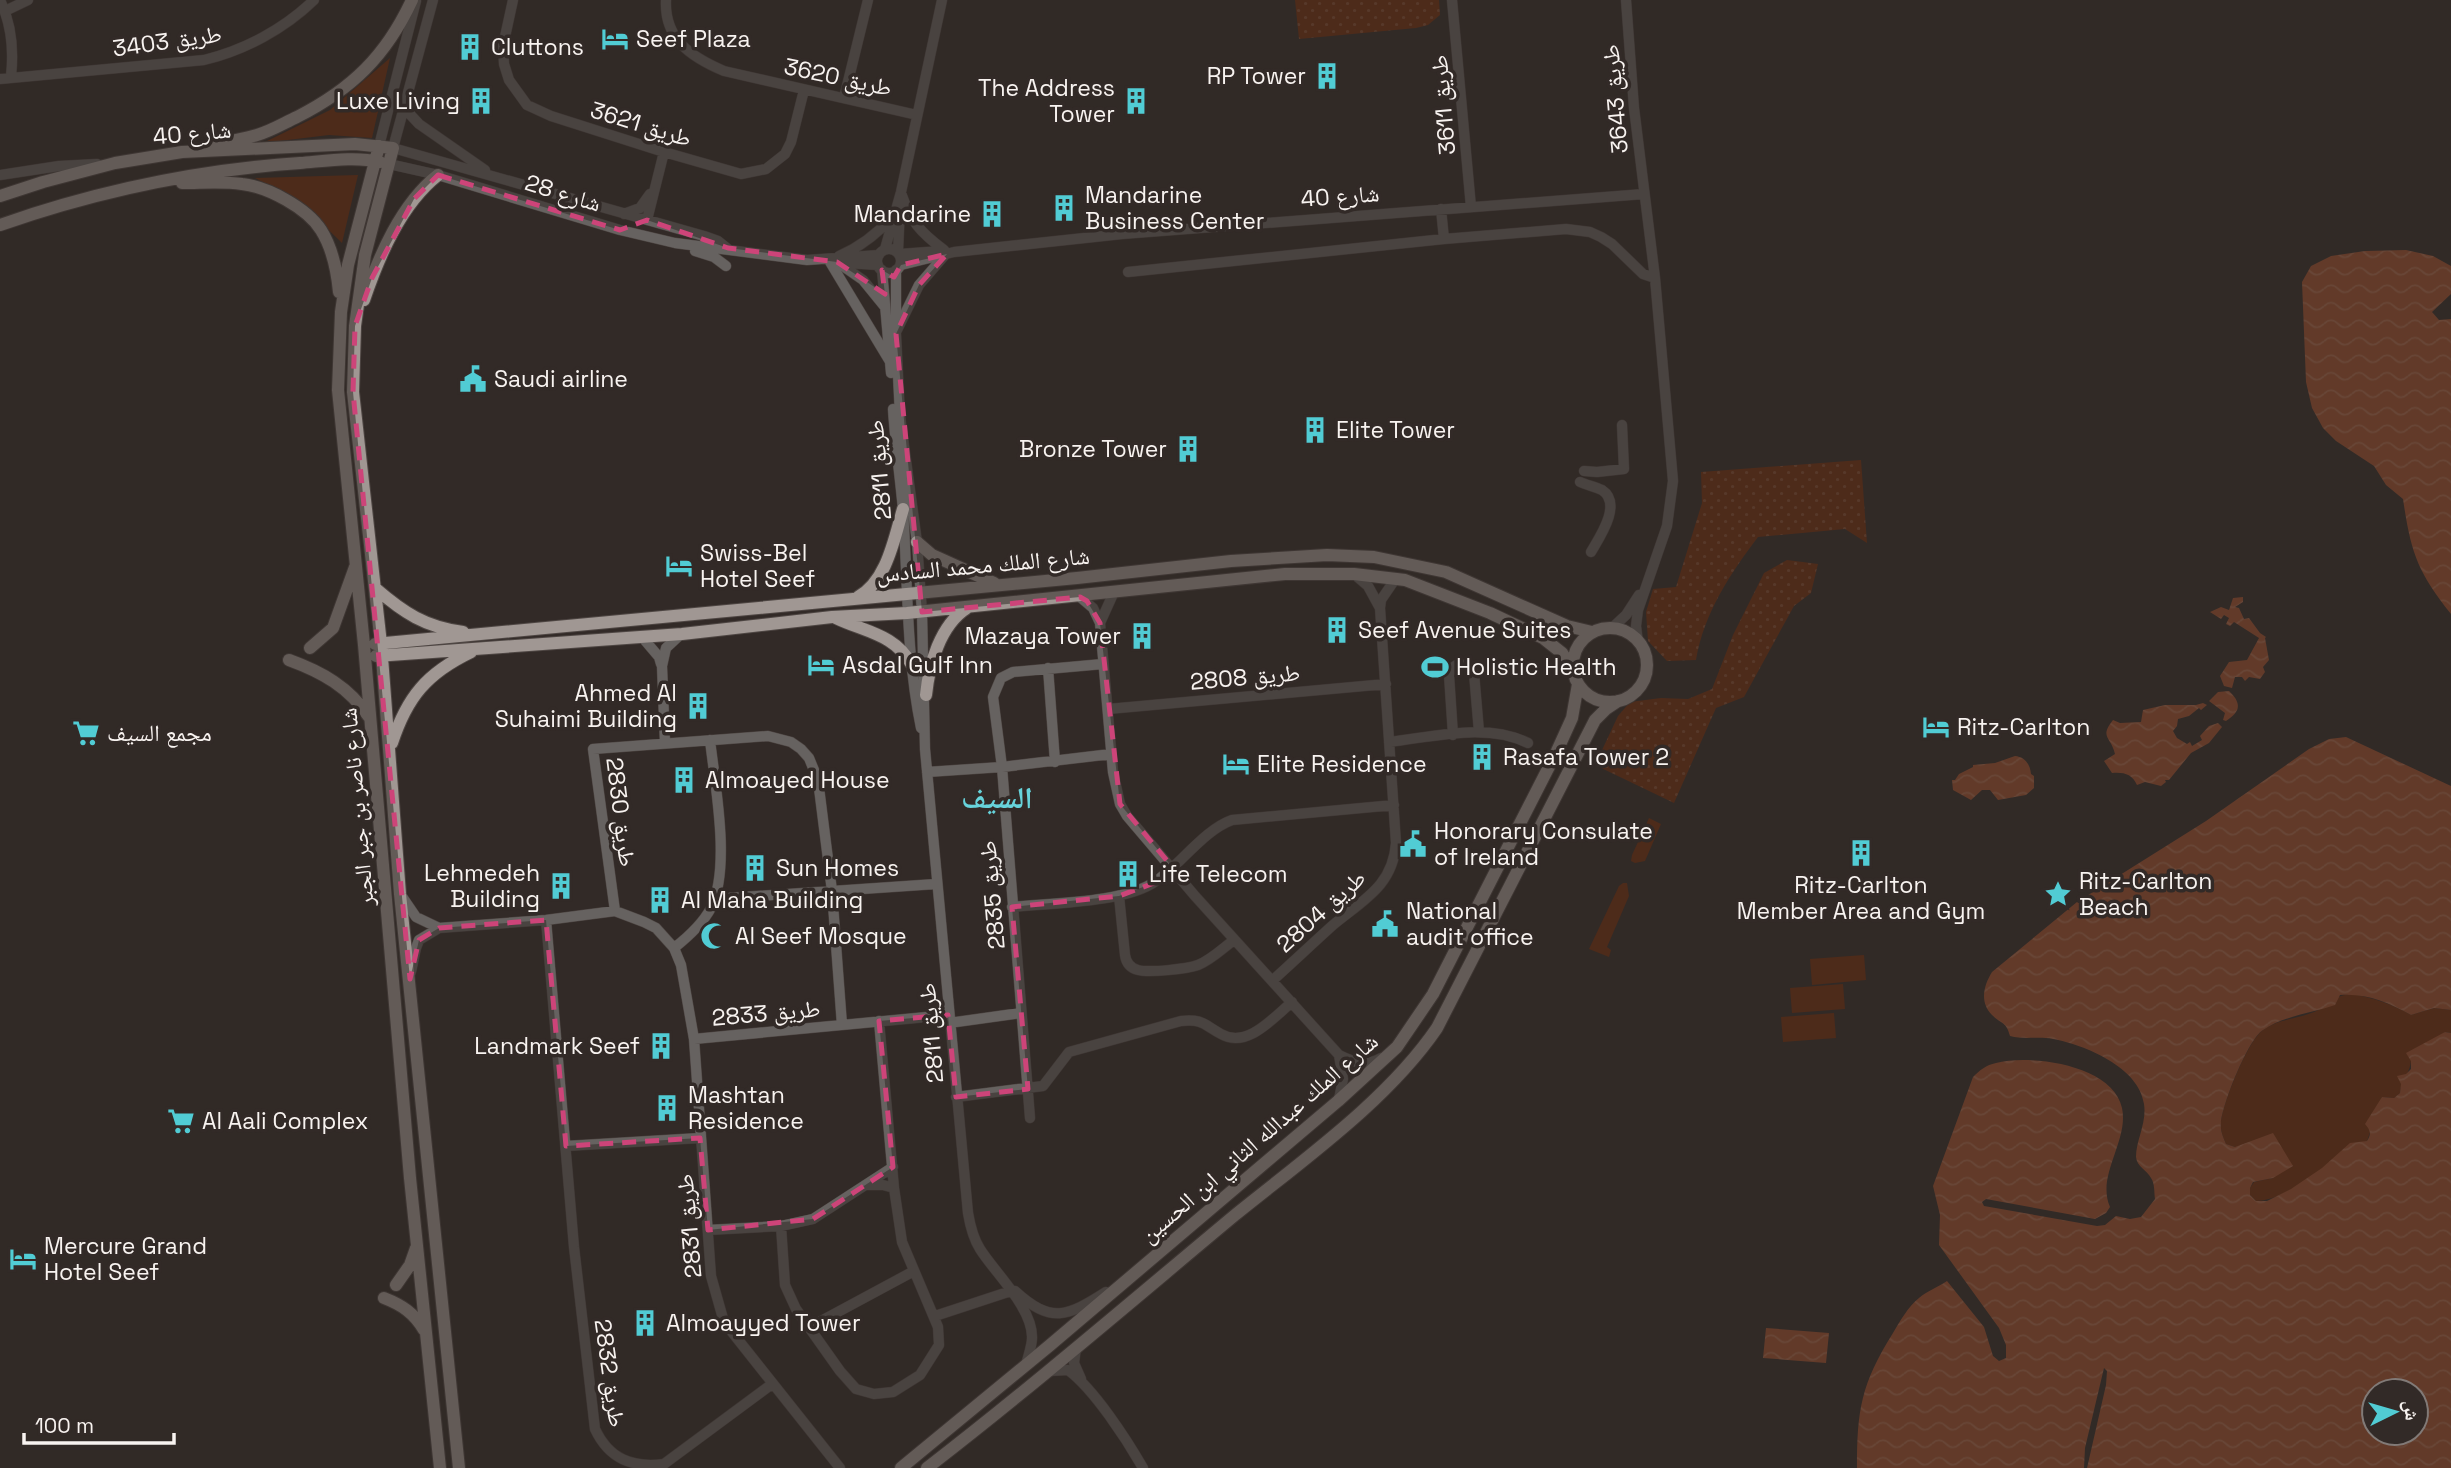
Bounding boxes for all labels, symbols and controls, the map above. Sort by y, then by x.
street label: طريق 3403 [110,18,224,64]
hotel icon: Seef Plaza [600,24,630,54]
place label: Seef Plaza [636,24,751,54]
building icon: Cluttons [455,32,485,62]
place label: Cluttons [491,32,584,62]
street label: طريق 3643 [1595,43,1635,155]
street label: طريق 3620 [781,51,895,103]
street label: طريق 3611 [1424,54,1462,156]
place label: RP Tower [1207,61,1306,91]
building icon: RP Tower [1312,61,1342,91]
place label: The Address Tower [978,73,1115,129]
place label: Luxe Living [336,86,460,116]
building icon: Luxe Living [466,86,496,116]
building icon: The Address Tower [1121,86,1151,116]
street label: طريق 3621 [587,94,695,154]
street label: شارع 40 [151,115,233,151]
street label: شارع 28 [521,167,605,219]
street label: شارع 40 [1300,178,1380,214]
place label: Mandarine Business Center [1085,180,1265,236]
building icon: Mandarine Business Center [1049,193,1079,223]
place label: Mandarine [854,199,971,229]
building icon: Mandarine [977,199,1007,229]
public building icon: Saudi airline [458,364,488,394]
place label: Saudi airline [494,364,628,394]
building icon: Elite Tower [1300,415,1330,445]
place label: Elite Tower [1336,415,1455,445]
street label: طريق 2811 [860,419,898,521]
place label: Bronze Tower [1019,434,1167,464]
building icon: Bronze Tower [1173,434,1203,464]
place label: Swiss-Bel Hotel Seef [700,538,815,594]
street label: شارع الملك محمد السادس [875,541,1091,589]
hotel icon: Swiss-Bel Hotel Seef [664,551,694,581]
building icon: Seef Avenue Suites [1322,615,1352,645]
place label: Seef Avenue Suites [1358,615,1572,645]
place label: Mazaya Tower [965,621,1121,651]
building icon: Mazaya Tower [1127,621,1157,651]
hotel icon: Asdal Gulf Inn [806,650,836,680]
place label: Asdal Gulf Inn [842,650,993,680]
sports icon: Holistic Health [1420,652,1450,682]
place label: Holistic Health [1456,652,1617,682]
street label: طريق 2808 [1189,657,1301,697]
place label: Ahmed Al Suhaimi Building [495,678,677,734]
building icon: Ahmed Al Suhaimi Building [683,691,713,721]
street label: شارع ناصر بن جبر الجبر [333,707,381,908]
hotel icon: Ritz-Carlton [1921,712,1951,742]
place label: Ritz-Carlton [1957,712,2090,742]
supermarket icon: مجمع السيف [71,718,101,748]
place label: مجمع السيف [107,718,212,748]
building icon: Rasafa Tower 2 [1467,742,1497,772]
place label: Rasafa Tower 2 [1503,742,1669,772]
hotel icon: Elite Residence [1221,749,1251,779]
place label: Elite Residence [1257,749,1427,779]
street label: طريق 2830 [599,756,643,868]
building icon: Almoayed House [669,765,699,795]
place label: Almoayed House [705,765,890,795]
district label: السيف [961,778,1033,817]
place label: Honorary Consulate of Ireland [1434,816,1653,872]
public building icon: Honorary Consulate of Ireland [1398,829,1428,859]
building icon: Ritz-Carlton Member Area and Gym [1846,838,1876,868]
street label: طريق 2835 [972,839,1012,951]
building icon: Sun Homes [740,853,770,883]
place label: Sun Homes [776,853,899,883]
place label: Lehmedeh Building [424,858,540,914]
building icon: Life Telecom [1113,859,1143,889]
place label: Life Telecom [1149,859,1288,889]
street label: طريق 2804 [1270,863,1372,959]
place label: Ritz-Carlton Beach [2079,866,2212,922]
place label: Ritz-Carlton Member Area and Gym [1737,870,1985,926]
building icon: Lehmedeh Building [546,871,576,901]
place icon: Ritz-Carlton Beach [2043,879,2073,909]
building icon: Al Maha Building [645,885,675,915]
place label: Al Maha Building [681,885,863,915]
place label: National audit office [1406,896,1534,952]
public building icon: National audit office [1370,909,1400,939]
mosque icon: Al Seef Mosque [699,921,729,951]
place label: Al Seef Mosque [735,921,907,951]
street label: طريق 2811 [912,982,950,1084]
street label: طريق 2833 [710,993,822,1033]
street label: شارع الملك عبدالله الثاني ابن الحسين [1134,1026,1387,1253]
place label: Landmark Seef [474,1031,640,1061]
building icon: Landmark Seef [646,1031,676,1061]
place label: Mashtan Residence [688,1080,804,1136]
building icon: Mashtan Residence [652,1093,682,1123]
supermarket icon: Al Aali Complex [166,1106,196,1136]
place label: Al Aali Complex [202,1106,368,1136]
street label: طريق 2831 [670,1173,708,1279]
place label: Mercure Grand Hotel Seef [44,1231,207,1287]
hotel icon: Mercure Grand Hotel Seef [8,1244,38,1274]
building icon: Almoayyed Tower [630,1308,660,1338]
place label: Almoayyed Tower [666,1308,861,1338]
street label: طريق 2832 [588,1317,632,1429]
north arrow [2360,1377,2430,1447]
text: ش [2398,1399,2425,1422]
scale bar [24,1402,175,1446]
text: 100 m [35,1412,94,1439]

